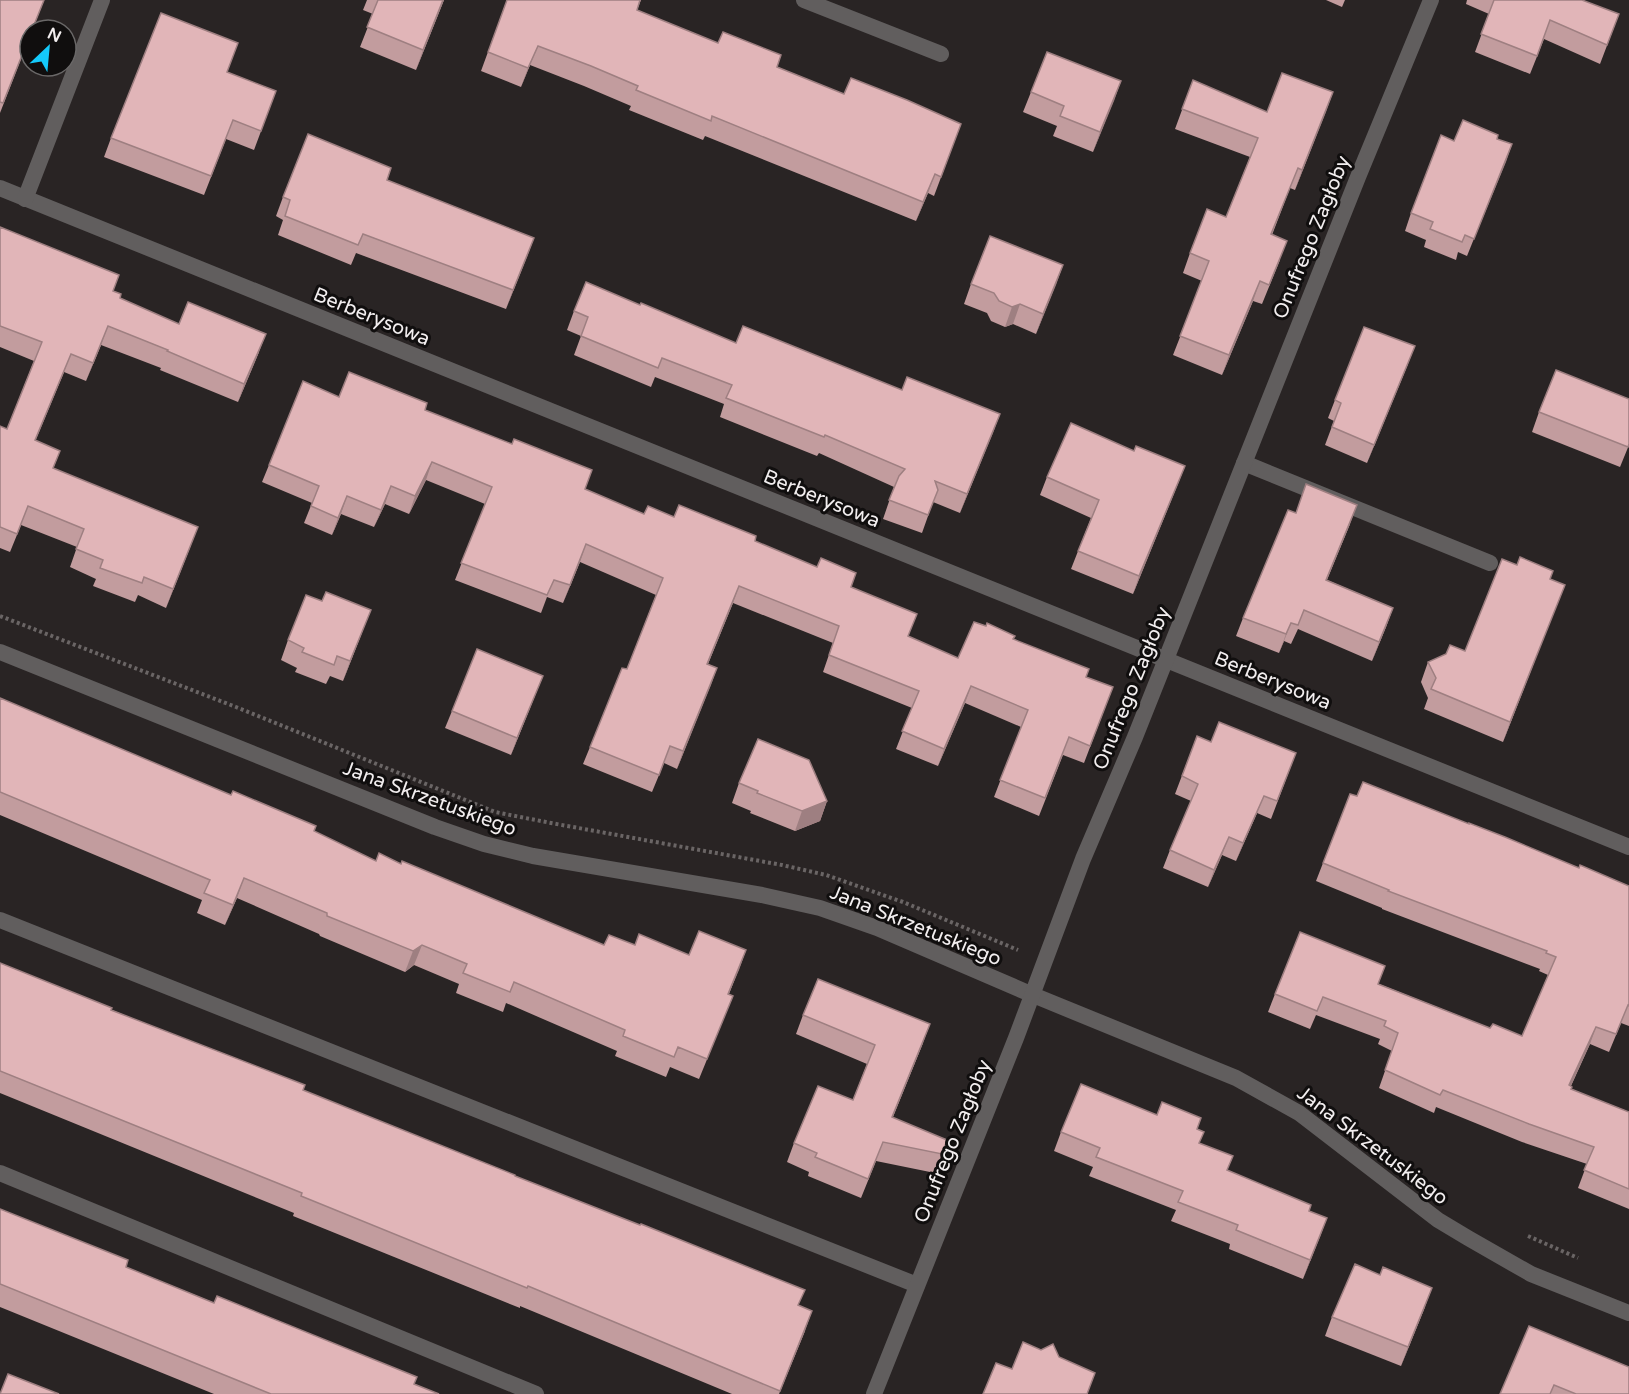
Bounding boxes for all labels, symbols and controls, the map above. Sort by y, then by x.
north arrow [18,18,78,78]
text: N [44,24,64,47]
street label: Onufrego Zagłoby [1268,152,1356,322]
street label: Berberysowa [310,283,433,351]
street label: Berberysowa [760,465,883,533]
street label: Onufrego Zagłoby [1088,603,1176,773]
street label: Berberysowa [1211,647,1334,715]
street label: Jana Skrzetuskiego [340,756,520,841]
street label: Jana Skrzetuskiego [826,881,1005,971]
street label: Onufrego Zagłoby [909,1056,997,1226]
street label: Jana Skrzetuskiego [1292,1081,1453,1210]

